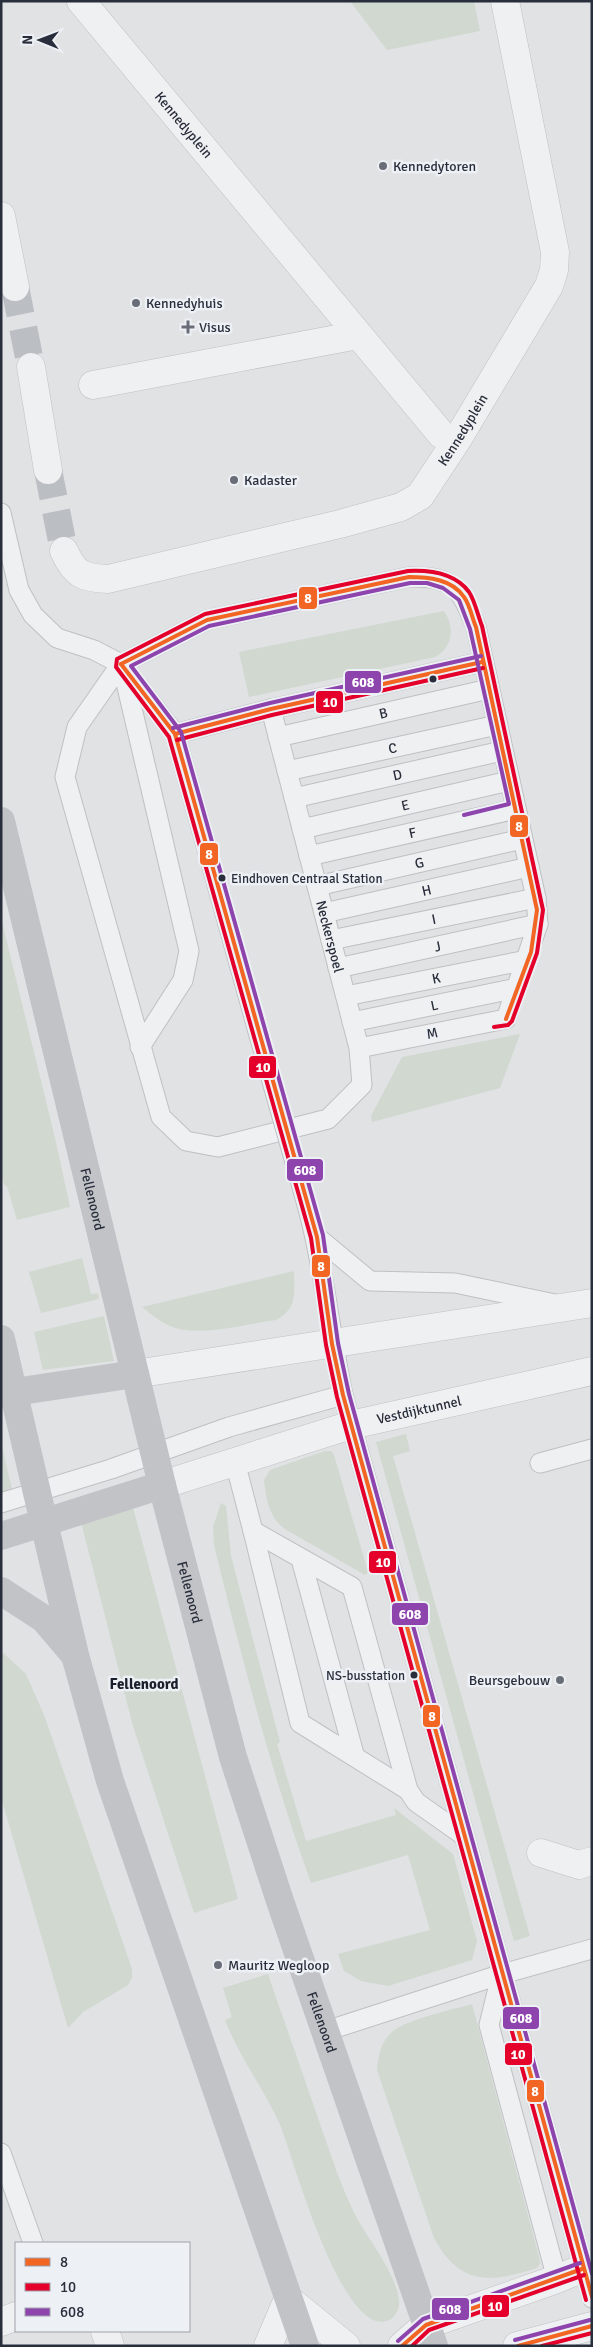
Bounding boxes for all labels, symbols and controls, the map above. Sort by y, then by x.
north arrow [15,15,65,65]
text: N [19,35,36,45]
street label: Kennedyplein [151,88,216,162]
place label: Kennedytoren [393,158,476,175]
marker: Kennedytoren [377,160,389,172]
place label: Kennedyhuis [146,295,223,312]
marker: Kennedyhuis [130,297,142,309]
place label: Visus [199,319,231,336]
marker: Visus [181,320,195,334]
street label: Kennedyplein [434,391,492,469]
place label: Kadaster [244,472,298,489]
marker: Kadaster [228,474,240,486]
line badge: 8 [298,586,318,610]
text: 8 [304,590,312,607]
line badge: 608 [344,670,382,694]
text: 608 [352,674,375,691]
unlabelled marker [428,674,438,684]
line badge: 10 [315,690,344,714]
text: 10 [322,694,338,711]
street label: B [377,704,389,723]
street label: C [387,739,399,758]
street label: D [391,766,404,784]
street label: E [400,796,411,815]
line badge: 8 [509,814,529,838]
text: 8 [515,818,523,835]
street label: F [407,824,418,842]
line badge: 8 [199,842,219,866]
text: 8 [205,846,213,863]
street label: G [413,854,426,872]
place label: Eindhoven Centraal Station [231,871,382,887]
marker: Eindhoven Centraal Station [217,873,227,883]
street label: H [420,881,433,900]
street label: Neckerspoel [312,899,347,975]
street label: I [430,911,438,928]
street label: J [433,938,443,956]
street label: K [431,969,443,988]
street label: L [429,996,440,1015]
street label: M [425,1024,439,1043]
line badge: 10 [248,1055,277,1079]
text: 10 [255,1059,271,1076]
line badge: 608 [286,1158,324,1182]
text: 608 [294,1162,317,1179]
street label: Fellenoord [76,1166,108,1232]
line badge: 8 [311,1254,331,1278]
text: 8 [317,1258,325,1275]
street label: Vestdijktunnel [375,1393,463,1428]
line badge: 10 [368,1550,397,1574]
text: 10 [375,1554,391,1571]
street label: Fellenoord [173,1559,206,1625]
line badge: 608 [391,1602,429,1626]
text: 608 [399,1606,422,1623]
place label: NS-busstation [326,1668,405,1684]
marker: NS-busstation [409,1670,419,1680]
place label: Beursgebouw [469,1672,550,1689]
marker: Beursgebouw [554,1674,566,1686]
district label: Fellenoord [109,1675,179,1693]
line badge: 8 [422,1704,441,1728]
text: 8 [428,1708,436,1725]
place label: Mauritz Wegloop [228,1957,329,1974]
marker: Mauritz Wegloop [212,1959,224,1971]
street label: Fellenoord [303,1989,340,2055]
line badge: 608 [502,2006,540,2030]
text: 608 [510,2010,533,2027]
line badge: 10 [504,2042,533,2066]
text: 10 [510,2046,526,2063]
line badge: 8 [526,2079,545,2103]
text: 8 [531,2083,539,2100]
legend [15,2242,190,2332]
text: 8 [60,2253,68,2271]
text: 10 [60,2278,76,2296]
line badge: 10 [481,2294,510,2318]
line badge: 608 [431,2297,470,2321]
text: 10 [487,2298,503,2315]
text: 608 [439,2301,462,2318]
text: 608 [60,2303,84,2321]

